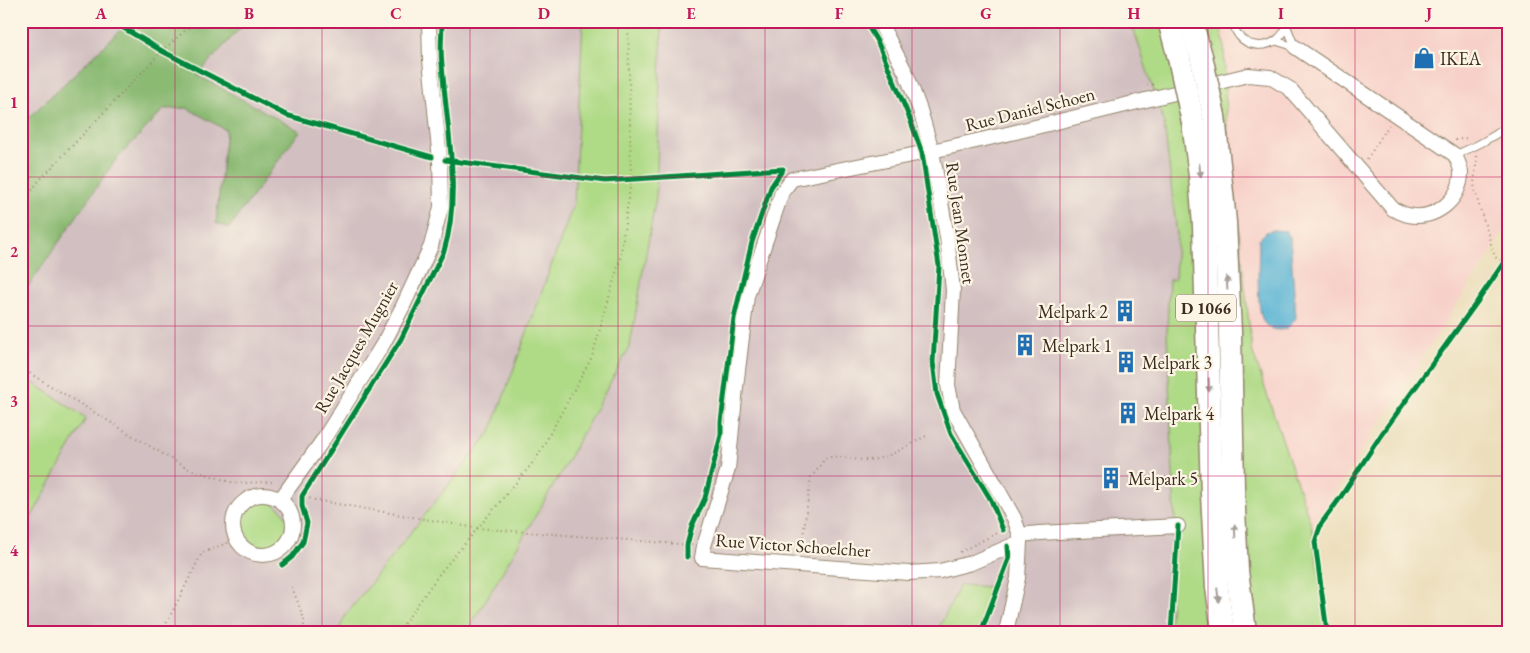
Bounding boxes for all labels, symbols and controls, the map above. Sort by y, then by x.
text: A [94,3,107,24]
text: B [244,3,254,24]
text: C [390,3,402,24]
text: D [538,3,550,24]
text: E [686,3,696,24]
text: F [835,3,844,24]
text: G [980,3,992,24]
text: H [1128,3,1141,24]
text: I [1278,3,1284,24]
text: J [1424,3,1432,24]
shop icon: IKEA [1411,45,1437,71]
place label: IKEA [1440,47,1482,70]
street label: Rue Daniel Schoen [963,82,1098,136]
text: 1 [10,92,18,113]
street label: Rue Jean Monnet [941,161,981,286]
one-way arrow [1196,163,1204,179]
text: 2 [10,241,19,262]
one-way arrow [1223,275,1231,291]
street label: Rue Jacques Mugnier [309,277,403,417]
road number: D 1066 [1176,294,1236,322]
building icon: Melpark 2 [1112,298,1138,324]
place label: Melpark 2 [1038,300,1108,323]
building icon: Melpark 1 [1012,332,1038,358]
place label: Melpark 1 [1042,334,1112,357]
building icon: Melpark 3 [1113,349,1139,375]
place label: Melpark 3 [1142,351,1212,374]
one-way arrow [1205,377,1213,393]
text: 3 [10,391,18,412]
building icon: Melpark 4 [1115,400,1141,426]
place label: Melpark 4 [1144,402,1214,425]
building icon: Melpark 5 [1098,465,1124,491]
place label: Melpark 5 [1128,467,1198,490]
one-way arrow [1230,523,1238,539]
street label: Rue Victor Schoelcher [715,528,871,562]
text: 4 [10,540,19,561]
one-way arrow [1214,587,1222,603]

